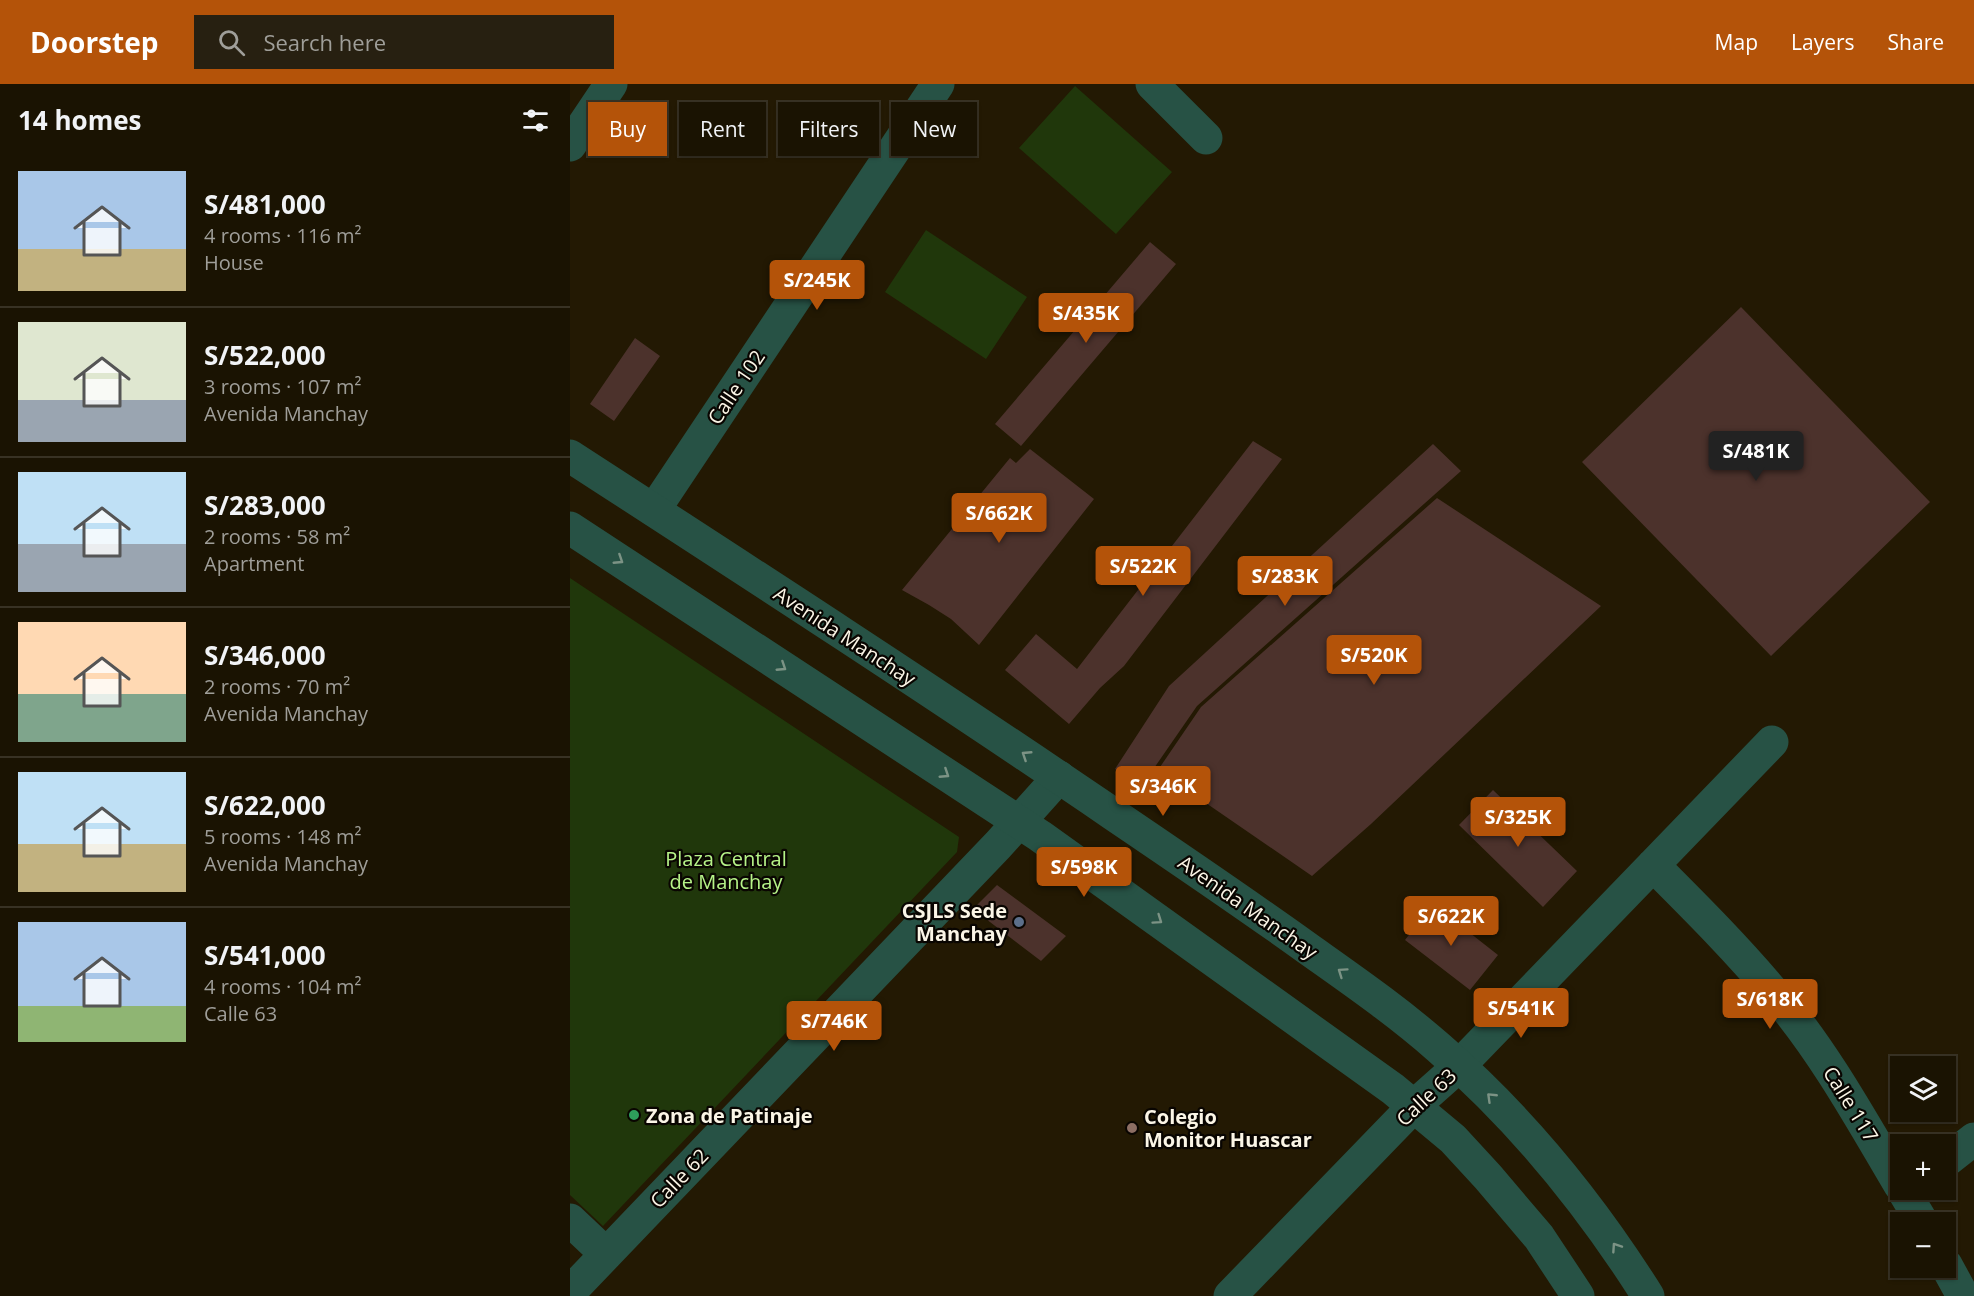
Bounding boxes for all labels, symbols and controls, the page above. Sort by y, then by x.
search box [194,15,614,69]
text: Doorstep [30,23,158,61]
icon: search [215,26,248,59]
text: Search here [263,27,386,57]
text: Map [1715,28,1758,56]
text: Layers [1791,28,1855,56]
text: Share [1888,28,1944,56]
text: 14 homes [18,102,142,138]
chip: Buy [588,102,667,156]
chip: Rent [679,102,766,156]
chip: Filters [778,102,879,156]
chip: New [891,102,977,156]
icon: filters [519,104,552,137]
text: S/481,000 [204,186,326,222]
icon: home [66,195,138,267]
text: 4 rooms · 116 m² [204,222,362,249]
text: House [204,249,264,276]
pin: S/245K [768,260,866,311]
text: S/245K [784,266,850,293]
pin: S/435K [1037,293,1135,344]
text: S/435K [1053,299,1119,326]
text: S/522,000 [204,337,326,373]
street label: Calle 102 [701,344,771,430]
icon: home [66,346,138,418]
text: 3 rooms · 107 m² [204,373,362,400]
text: Avenida Manchay [204,400,368,427]
pin: S/481K [1707,431,1805,482]
text: S/481K [1723,437,1789,464]
text: S/283,000 [204,487,326,523]
pin: S/662K [950,493,1048,544]
icon: home [66,496,138,568]
text: S/662K [966,499,1032,526]
text: 2 rooms · 58 m² [204,523,350,550]
pin: S/522K [1094,546,1192,597]
text: Apartment [204,550,304,577]
text: S/522K [1110,552,1176,579]
one-way arrow [612,553,623,564]
pin: S/283K [1236,556,1334,607]
text: S/283K [1252,562,1318,589]
street label: Avenida Manchay [769,580,922,693]
pin: S/520K [1325,635,1423,686]
text: S/346,000 [204,637,326,673]
text: S/520K [1341,641,1407,668]
icon: home [66,646,138,718]
one-way arrow [775,660,786,671]
text: 2 rooms · 70 m² [204,673,350,700]
text: Avenida Manchay [204,700,368,727]
one-way arrow [1021,751,1032,762]
pin: S/346K [1114,766,1212,817]
one-way arrow [938,767,949,778]
text: S/346K [1130,772,1196,799]
text: S/622,000 [204,787,326,823]
icon: home [66,796,138,868]
pin: S/325K [1469,797,1567,848]
text: S/325K [1485,803,1551,830]
text: 5 rooms · 148 m² [204,823,362,850]
park label: Plaza Central de Manchay [665,845,787,895]
pin: S/598K [1035,847,1133,898]
street label: Avenida Manchay [1173,849,1324,966]
text: Avenida Manchay [204,850,368,877]
text: S/598K [1051,853,1117,880]
pin: S/622K [1402,896,1500,947]
place label: CSJLS Sede Manchay [902,897,1008,947]
text: S/622K [1418,902,1484,929]
one-way arrow [1151,913,1162,924]
marker: CSJLS Sede Manchay [1012,915,1026,929]
text: S/541,000 [204,937,326,973]
icon: home [66,946,138,1018]
one-way arrow [1337,968,1348,979]
text: 4 rooms · 104 m² [204,973,362,1000]
pin: S/618K [1721,979,1819,1030]
text: S/618K [1737,985,1803,1012]
pin: S/541K [1472,988,1570,1039]
text: S/541K [1488,994,1554,1021]
text: Calle 63 [204,1000,277,1027]
pin: S/746K [785,1001,883,1052]
text: S/746K [801,1007,867,1034]
map controls [1890,1056,1956,1278]
button: layers [1890,1056,1956,1122]
street label: Calle 117 [1817,1061,1885,1147]
street label: Calle 63 [1390,1062,1462,1132]
one-way arrow [1488,1094,1499,1105]
place label: Zona de Patinaje [646,1102,813,1129]
place label: Colegio Monitor Huascar [1144,1103,1312,1153]
marker: Zona de Patinaje [627,1108,641,1122]
marker: Colegio Monitor Huascar [1125,1121,1139,1135]
button: + [1890,1134,1956,1200]
street label: Calle 62 [644,1142,714,1214]
button: − [1890,1212,1956,1278]
one-way arrow [1612,1243,1623,1254]

